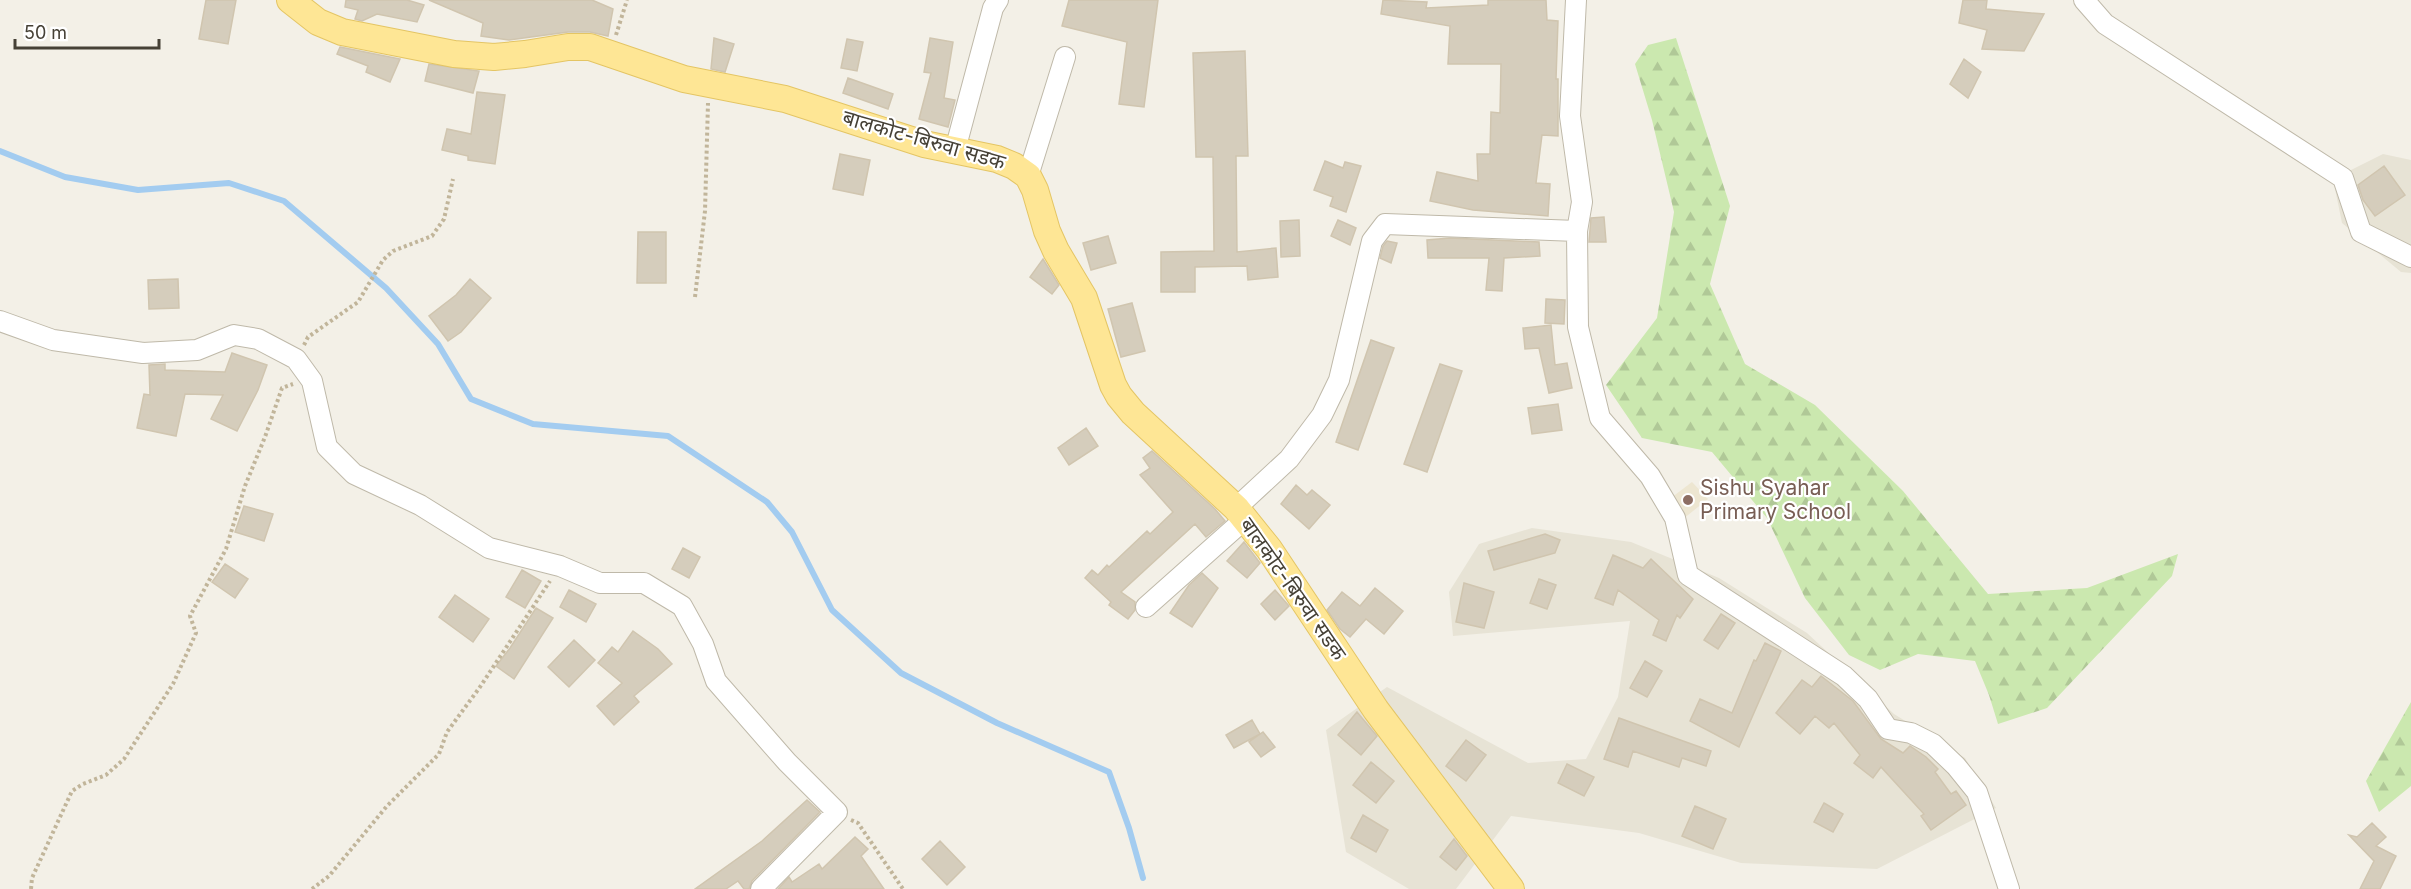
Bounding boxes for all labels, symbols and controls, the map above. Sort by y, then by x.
scale bar [15,12,159,50]
text: 50 m [24,22,67,43]
street label: बालकोट-बिरुवा सडक [840,104,1009,175]
place label: Sishu Syahar Primary School [1700,475,1851,524]
marker: Sishu Syahar Primary School [1681,493,1695,507]
street label: बालकोट-बिरुवा सडक [1235,513,1352,665]

